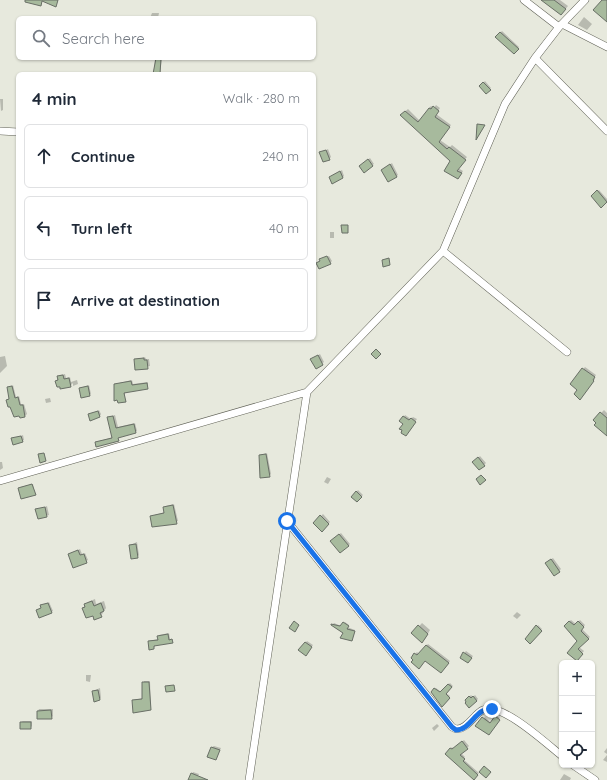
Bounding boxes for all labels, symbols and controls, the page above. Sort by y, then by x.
search box [16,16,316,60]
icon: search [30,27,52,49]
text: Search here [62,29,145,48]
text: 4 min [32,88,77,109]
text: Walk · 280 m [223,90,300,106]
icon: ahead [33,145,55,167]
text: Continue [71,147,135,166]
text: 240 m [262,148,299,164]
icon: left [33,217,55,239]
text: Turn left [71,219,133,238]
text: 40 m [269,220,299,236]
icon: arrive [33,289,55,311]
text: Arrive at destination [71,291,220,310]
route start [278,512,296,530]
map controls [559,660,595,768]
button: + [559,660,595,696]
button: − [559,696,595,732]
route end [483,700,501,718]
button: locate [559,732,595,768]

